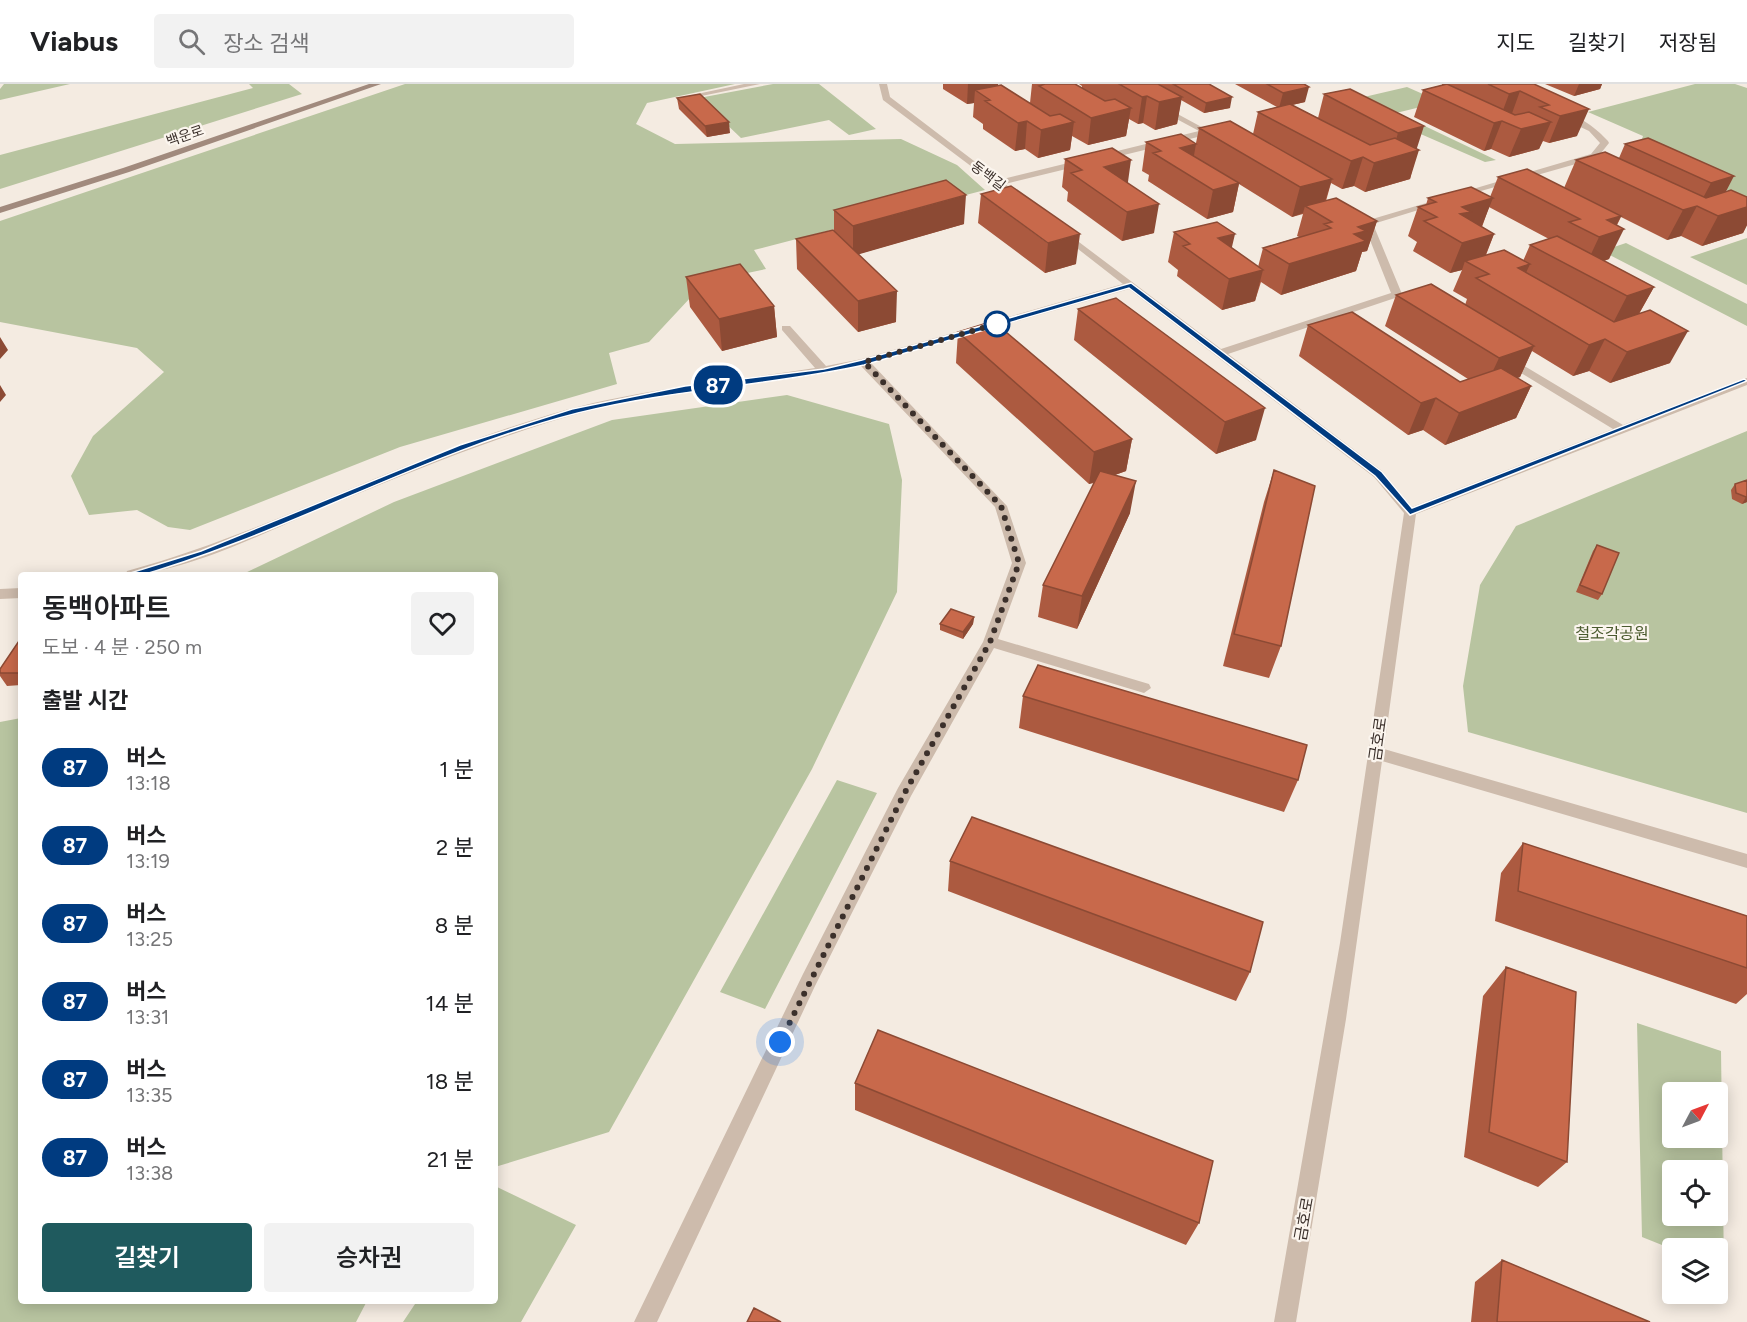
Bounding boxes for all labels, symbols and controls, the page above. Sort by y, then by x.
search box [154,14,574,68]
text: Viabus [30,24,118,58]
icon: search [175,25,208,58]
text: 장소 검색 [223,30,310,57]
text: 지도 [1496,30,1535,55]
text: 길찾기 [1568,30,1626,55]
text: 저장됨 [1659,30,1717,55]
street label: 백운로 [164,122,206,150]
street label: 동백길 [967,158,1009,194]
unlabelled marker [984,311,1010,337]
line badge: 87 [691,366,745,404]
text: 87 [706,373,730,398]
text: 동백아파트 [42,591,171,625]
button: heart [411,592,474,655]
park label: 철조각공원 [1575,624,1649,643]
text: 도보 · 4 분 · 250 m [42,635,202,659]
text: 출발 시간 [42,687,128,714]
street label: 금호로 [1366,716,1391,762]
text: 버스 [126,744,166,771]
text: 87 [63,755,87,780]
text: 1 분 [439,756,474,783]
text: 13:18 [126,771,171,795]
text: 버스 [126,822,166,849]
text: 87 [63,833,87,858]
text: 2 분 [436,834,474,861]
text: 13:19 [126,849,170,873]
text: 버스 [126,900,166,927]
text: 87 [63,911,87,936]
text: 8 분 [435,912,474,939]
text: 13:25 [126,927,173,951]
text: 버스 [126,978,166,1005]
text: 87 [63,989,87,1014]
text: 14 분 [426,990,474,1017]
text: 13:31 [126,1005,169,1029]
your location [765,1027,795,1057]
text: 버스 [126,1056,166,1083]
text: 87 [63,1067,87,1092]
text: 18 분 [426,1068,474,1095]
north arrow [1662,1082,1728,1148]
map controls [1662,1082,1728,1304]
text: 13:35 [126,1083,173,1107]
text: 버스 [126,1134,166,1161]
text: 87 [63,1145,87,1170]
text: 21 분 [427,1146,474,1173]
button: locate [1662,1160,1728,1226]
text: 13:38 [126,1161,173,1185]
street label: 금호로 [1291,1195,1317,1242]
button: 길찾기 [42,1223,252,1292]
button: 승차권 [264,1223,474,1292]
button: layers [1662,1238,1728,1304]

